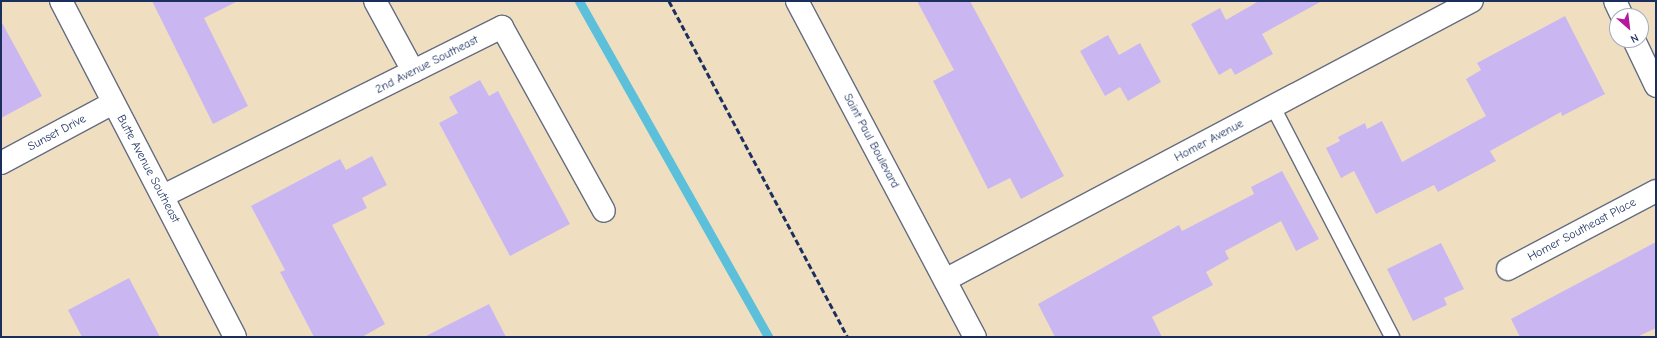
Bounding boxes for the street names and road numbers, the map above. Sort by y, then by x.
street label: 2nd Avenue Southeast [373,33,481,97]
street label: Saint Paul Boulevard [840,91,902,191]
street label: Sunset Drive [26,112,88,154]
street label: Butte Avenue Southeast [113,113,183,225]
street label: Homer Avenue [1172,117,1246,165]
street label: Homer Southeast Place [1525,195,1639,265]

